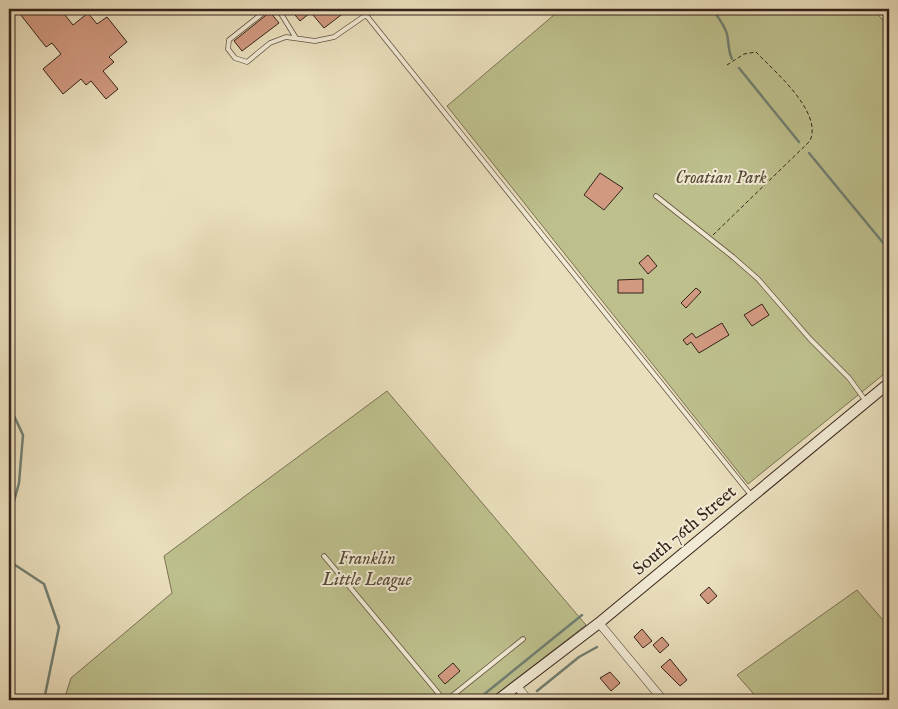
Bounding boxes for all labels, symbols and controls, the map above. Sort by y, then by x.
park label: Croatian Park [675,167,767,190]
street label: South 76th Street [628,481,742,581]
park label: Franklin Little League [321,548,412,592]

